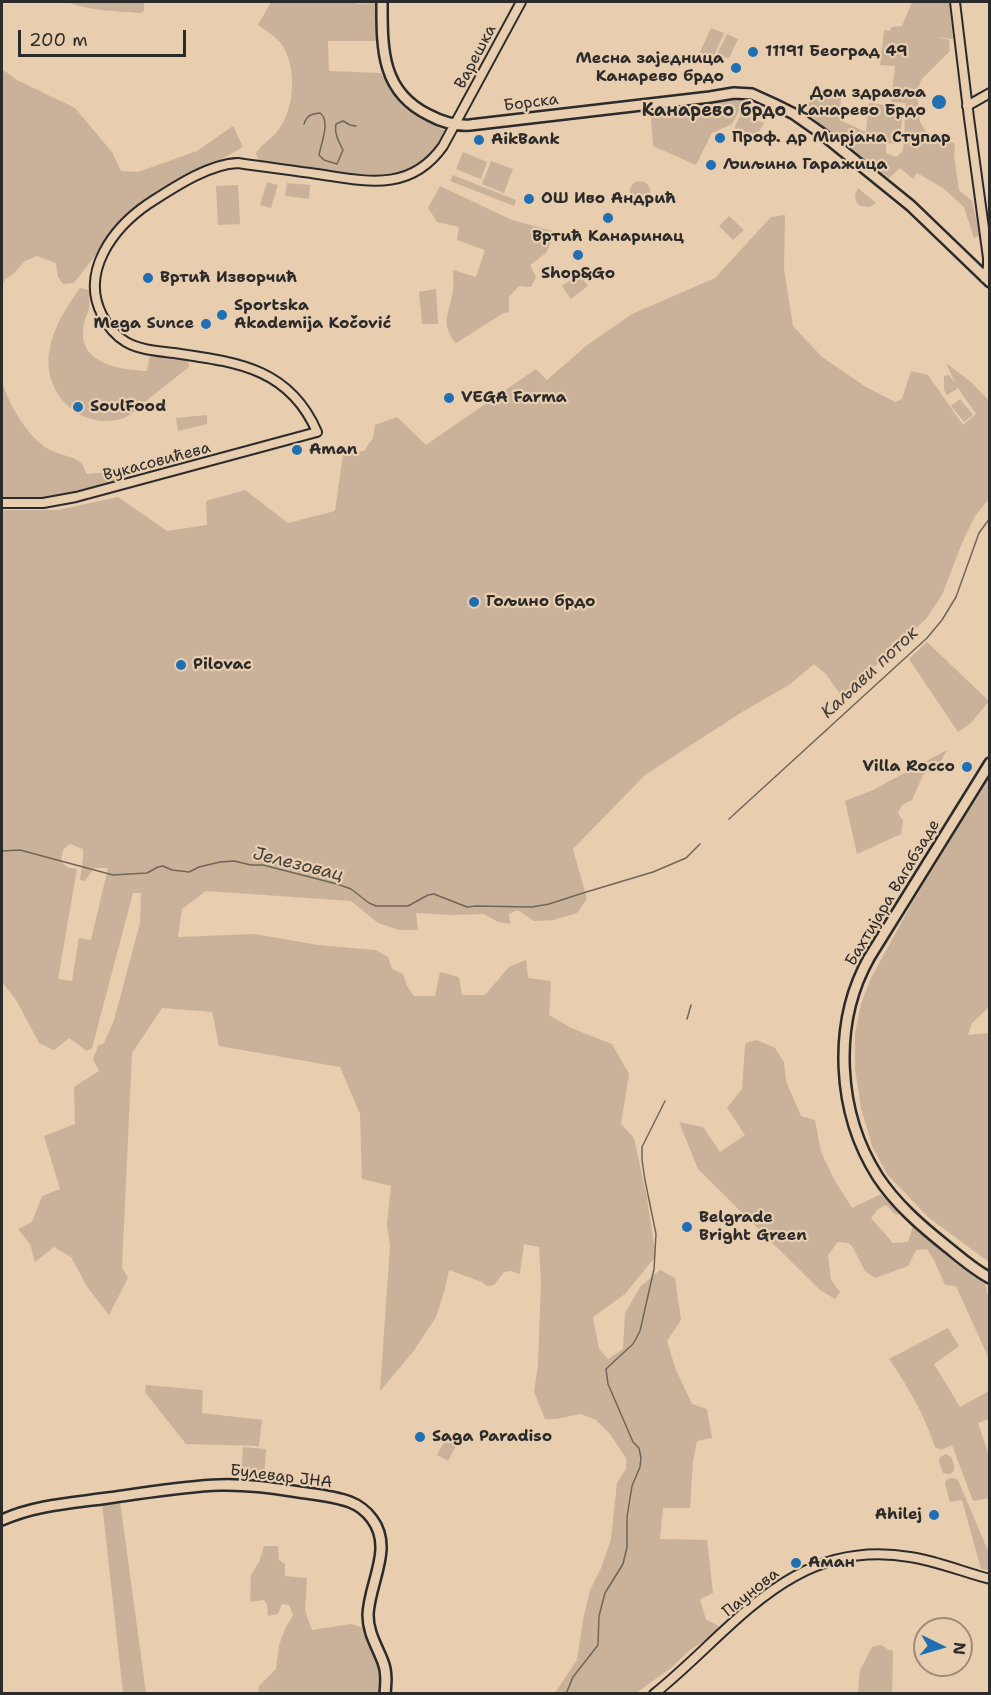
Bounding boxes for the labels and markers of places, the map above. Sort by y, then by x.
place label: 11191 Београд 49 [765,42,907,62]
marker: 11191 Београд 49 [746,45,760,59]
place label: Месна заједница Канарево брдо [575,49,724,87]
marker: Месна заједница Канарево брдо [729,61,743,75]
place label: Дом здравља Канарево Брдо [797,83,926,121]
marker: Дом здравља Канарево Брдо [930,93,948,111]
place label: Проф. др Мирјана Ступар [732,128,951,148]
place label: AikBank [491,130,560,150]
marker: Проф. др Мирјана Ступар [713,131,727,145]
marker: AikBank [472,133,486,147]
place label: Љиљина Гаражица [723,155,887,175]
marker: Љиљина Гаражица [704,158,718,172]
place label: ОШ Иво Андрић [541,189,676,209]
marker: ОШ Иво Андрић [522,192,536,206]
marker: Вртић Канаринац [601,211,615,225]
place label: Вртић Канаринац [532,227,684,247]
marker: Shop&Go [571,248,585,262]
place label: Shop&Go [541,264,615,284]
place label: Вртић Изворчић [160,268,297,288]
marker: Вртић Изворчић [141,271,155,285]
place label: Sportska Akademija Kočović [234,296,391,334]
marker: Sportska Akademija Kočović [215,308,229,322]
place label: Mega Sunce [94,314,194,334]
marker: Mega Sunce [199,317,213,331]
place label: VEGA Farma [461,388,567,408]
marker: VEGA Farma [442,391,456,405]
place label: SoulFood [90,397,166,417]
marker: SoulFood [71,400,85,414]
place label: Aman [309,440,357,460]
marker: Aman [290,443,304,457]
place label: Гољино брдо [486,592,595,612]
marker: Гољино брдо [467,595,481,609]
place label: Pilovac [193,655,252,675]
marker: Pilovac [174,658,188,672]
place label: Villa Rocco [862,757,955,777]
marker: Villa Rocco [960,760,974,774]
place label: Belgrade Bright Green [699,1208,807,1246]
marker: Belgrade Bright Green [680,1220,694,1234]
place label: Saga Paradiso [432,1427,552,1447]
marker: Saga Paradiso [413,1430,427,1444]
place label: Ahilej [875,1505,922,1525]
marker: Ahilej [927,1508,941,1522]
place label: Аман [808,1553,855,1573]
marker: Аман [789,1556,803,1570]

